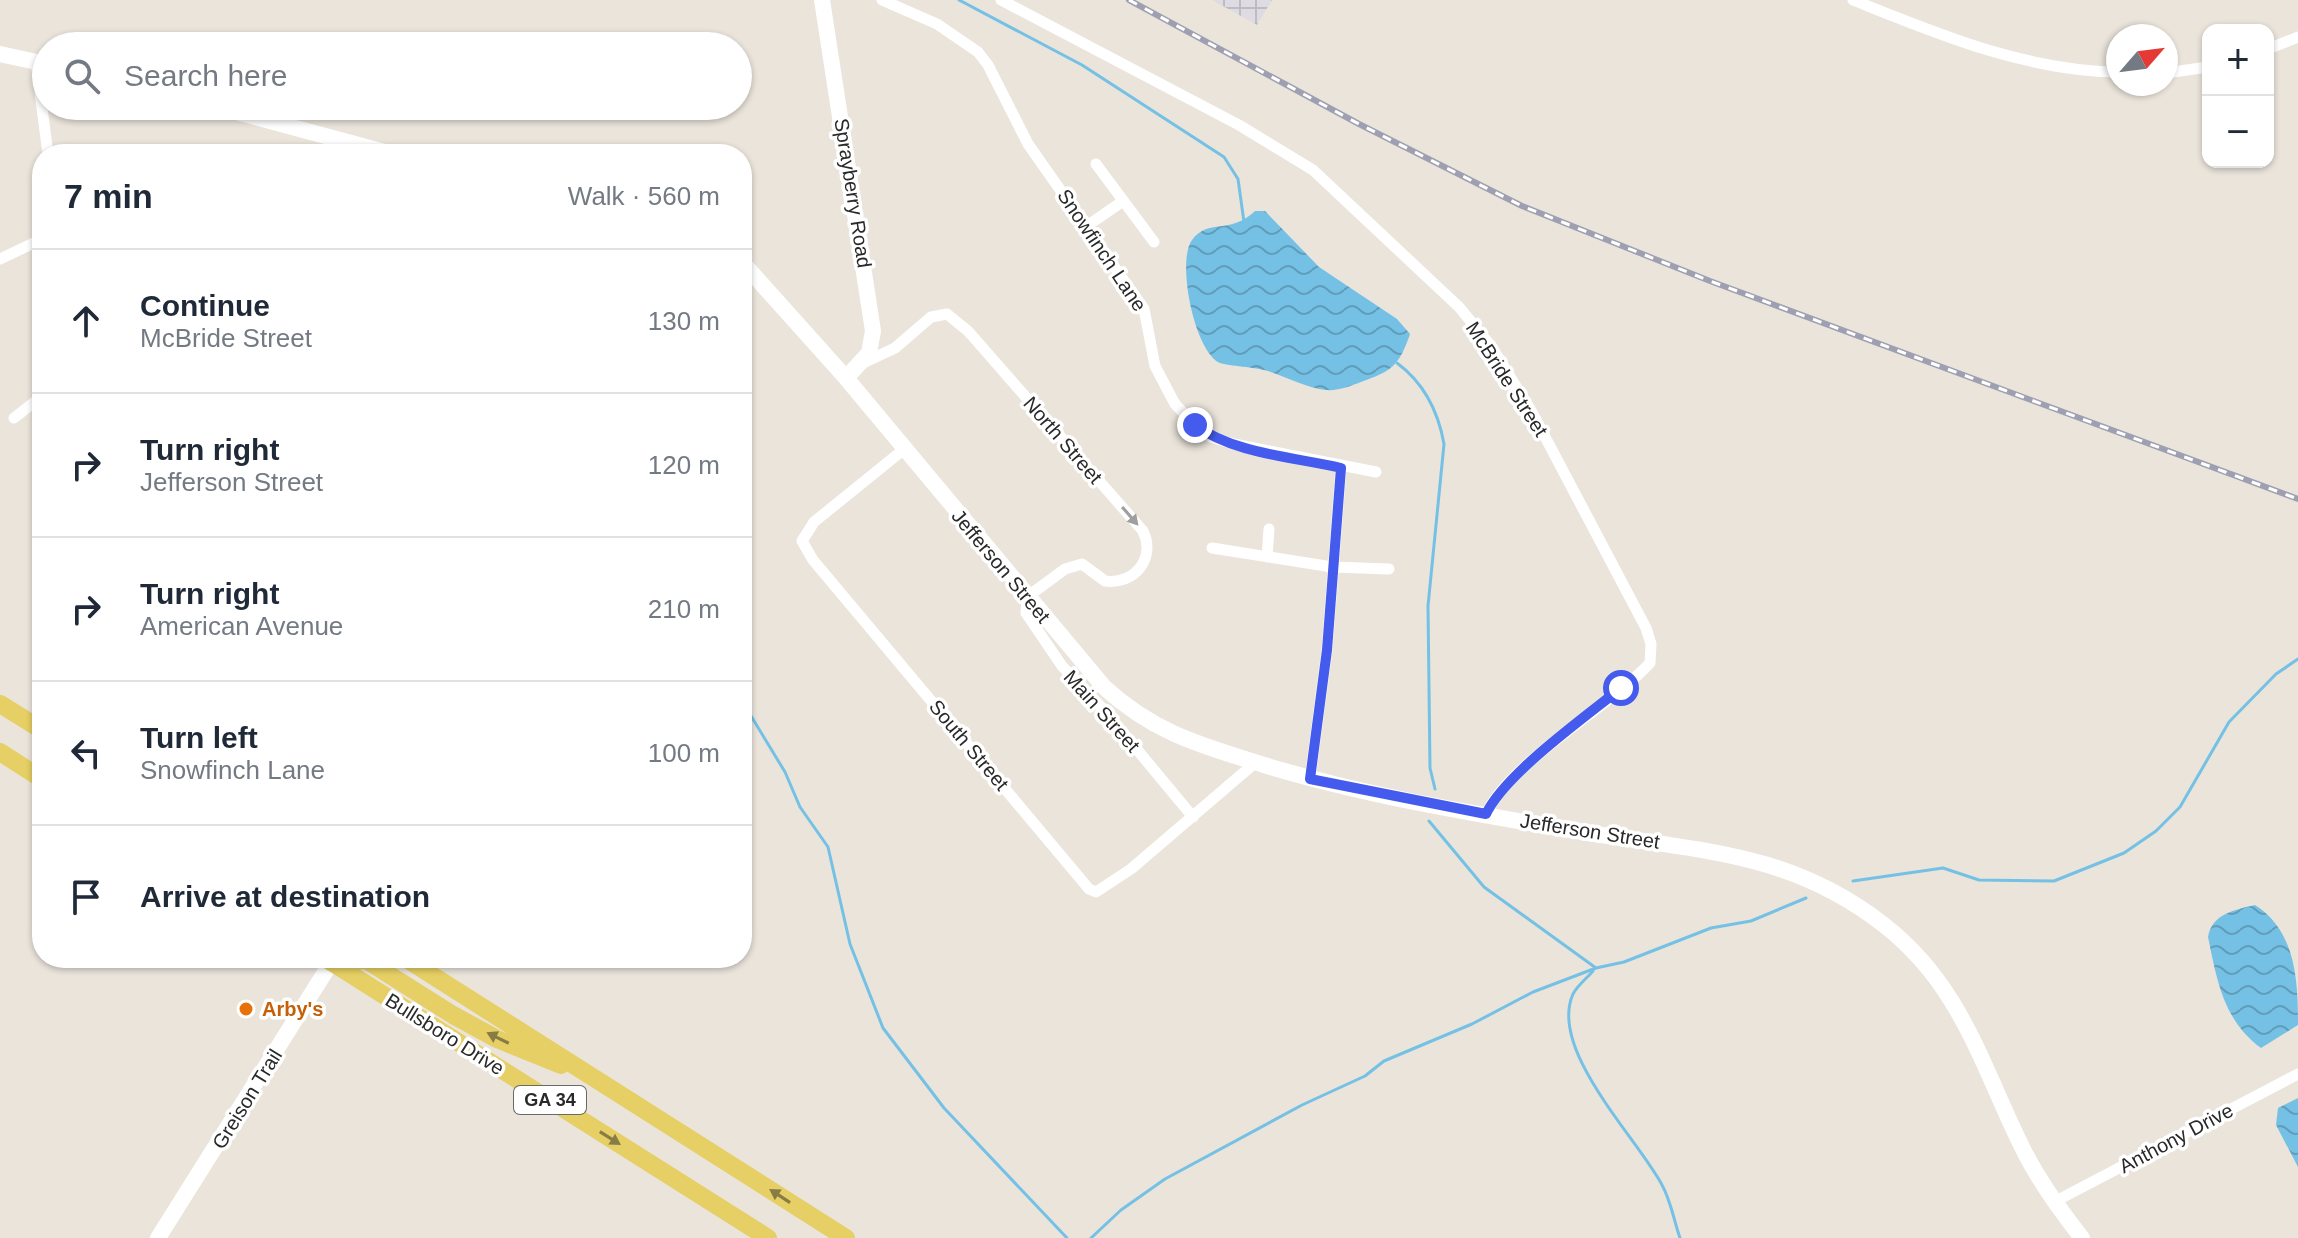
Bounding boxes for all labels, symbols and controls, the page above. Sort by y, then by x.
north arrow [2106,24,2178,96]
map controls [2202,24,2274,168]
button: + [2202,24,2274,96]
search box [32,32,752,120]
icon: search [60,54,104,98]
text: Search here [124,59,287,92]
button: − [2202,96,2274,168]
street label: Sprayberry Road [830,117,876,269]
text: 7 min [64,177,153,215]
text: Walk · 560 m [568,181,720,211]
street label: Snowfinch Lane [1053,185,1151,315]
text: Continue [140,289,270,322]
icon: ahead [64,299,108,343]
text: 130 m [648,306,720,336]
street label: McBride Street [1462,318,1552,441]
text: McBride Street [140,323,312,353]
street label: North Street [1019,392,1107,488]
route end [1177,407,1213,443]
text: Turn right [140,433,279,466]
icon: right [64,443,108,487]
text: 120 m [648,450,720,480]
text: Jefferson Street [140,467,323,497]
street label: Jefferson Street [947,505,1055,627]
one-way arrow [1120,507,1138,526]
text: Turn right [140,577,279,610]
icon: right [64,587,108,631]
text: 210 m [648,594,720,624]
text: American Avenue [140,611,343,641]
street label: Main Street [1060,666,1145,757]
route start [1603,670,1639,706]
street label: South Street [925,695,1013,795]
text: Turn left [140,721,258,754]
icon: left [64,731,108,775]
text: 100 m [648,738,720,768]
text: Snowfinch Lane [140,755,325,785]
street label: Jefferson Street [1519,809,1662,853]
icon: arrive [64,875,108,919]
text: Arrive at destination [140,880,430,913]
street label: Bullsboro Drive [382,989,508,1079]
place label: Arby's [262,998,323,1020]
marker: Arby's [237,1000,255,1018]
one-way arrow [486,1032,509,1045]
street label: Greison Trail [208,1045,286,1153]
road number: GA 34 [514,1086,586,1114]
street label: Anthony Drive [2115,1099,2237,1177]
one-way arrow [600,1130,621,1145]
one-way arrow [770,1188,791,1203]

